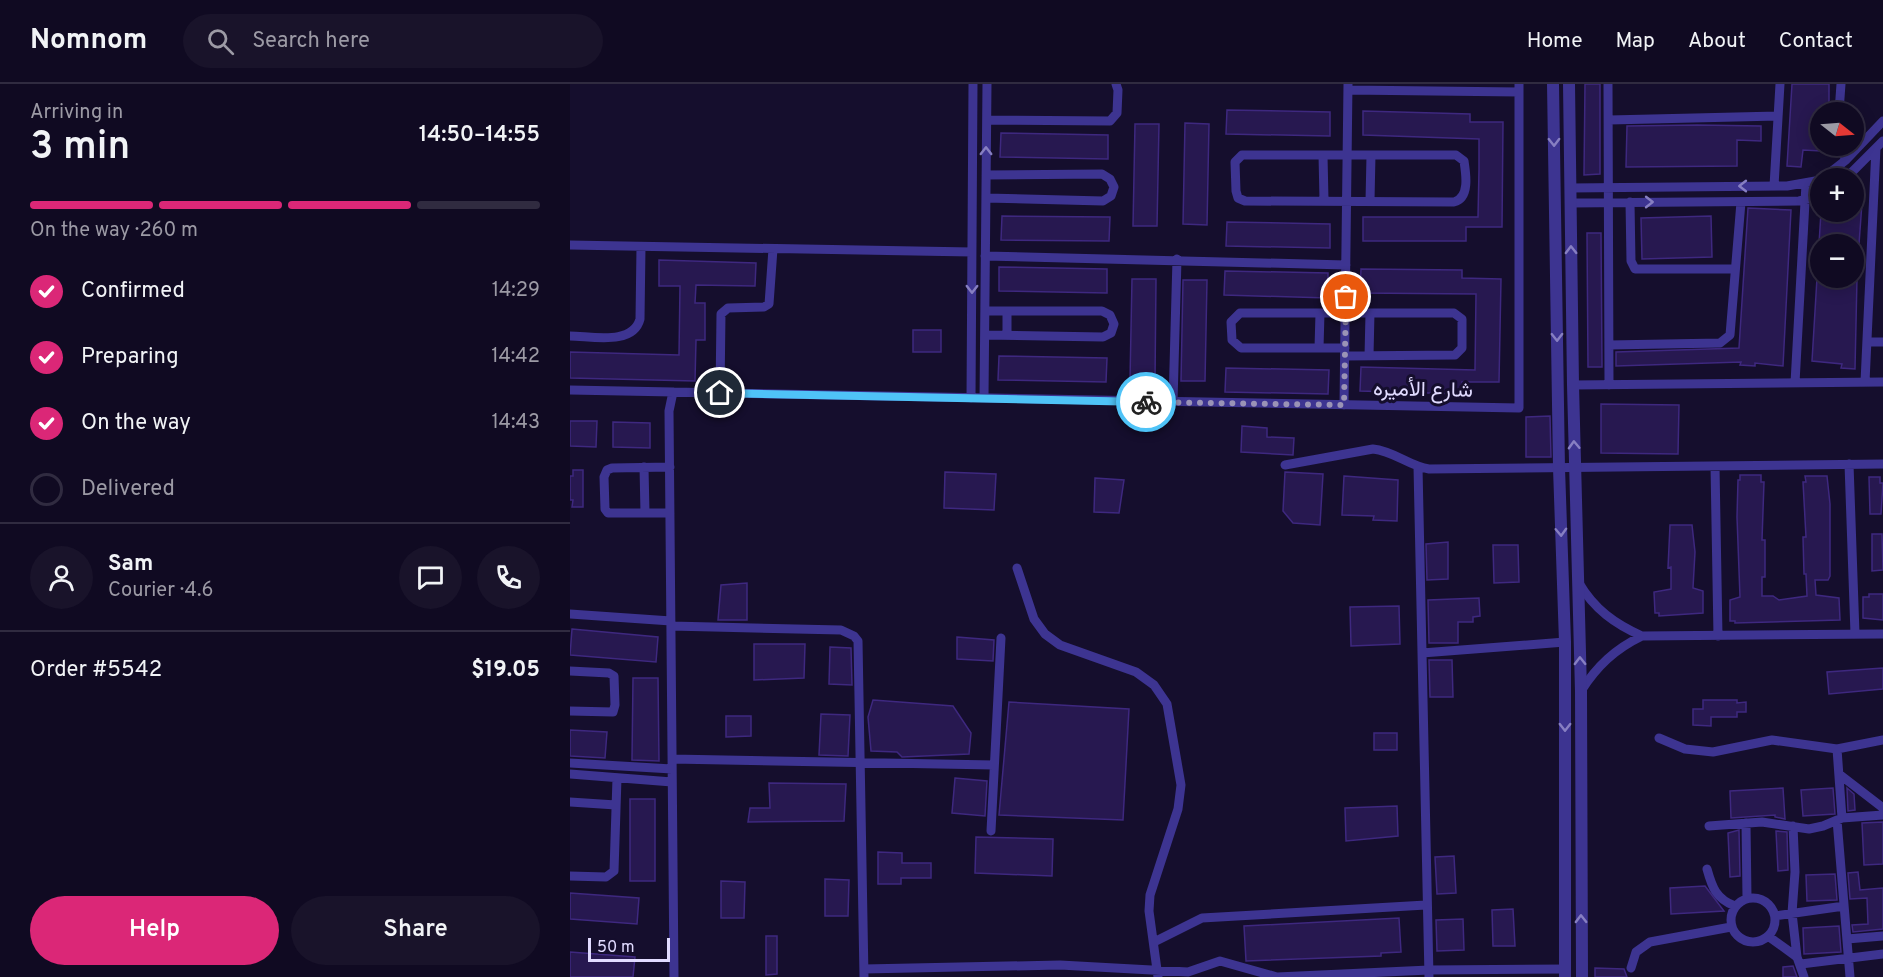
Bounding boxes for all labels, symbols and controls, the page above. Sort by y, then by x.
search box [183,14,603,68]
text: Nomnom [30,23,147,59]
icon: search [204,25,237,58]
text: Search here [252,28,370,55]
text: Home [1527,28,1583,55]
text: Map [1616,28,1655,55]
text: About [1688,28,1746,55]
text: Contact [1779,28,1853,55]
text: Arriving in [30,100,123,126]
north arrow [1810,102,1864,156]
map controls [1810,102,1864,288]
text: 14:50–14:55 [419,122,540,149]
text: 3 min [30,124,130,173]
one-way arrow [1548,138,1560,147]
one-way arrow [980,146,992,155]
button: + [1810,168,1864,222]
one-way arrow [1738,180,1747,193]
one-way arrow [1645,196,1654,208]
text: On the way · 260 m [30,218,198,244]
button: − [1810,234,1864,288]
one-way arrow [1564,245,1577,254]
pin [1320,271,1371,322]
icon: check [30,275,63,308]
text: Confirmed [81,278,185,305]
text: 14:29 [492,278,540,304]
icon: bag [1329,280,1362,313]
one-way arrow [966,285,978,294]
one-way arrow [1551,333,1563,342]
icon: check [30,341,63,374]
text: Preparing [81,344,179,371]
text: 14:42 [491,344,540,370]
pin [694,367,745,418]
courier [1116,372,1176,432]
icon: home [703,376,736,409]
street label: شارع الأميره [1373,376,1473,405]
icon: bike [1130,386,1163,419]
icon: check [30,407,63,440]
text: On the way [81,410,191,437]
text: 14:43 [492,410,540,436]
one-way arrow [1568,440,1580,449]
text: Delivered [81,476,175,503]
one-way arrow [1555,528,1568,537]
button: person [30,546,93,609]
button: chat [399,546,462,609]
button: phone [477,546,540,609]
text: Sam [108,551,153,578]
text: Courier · 4.6 [108,578,213,604]
one-way arrow [1574,656,1586,665]
text: Order #5542 [30,657,162,684]
text: $19.05 [471,657,540,684]
one-way arrow [1559,723,1571,732]
button: Help [30,896,279,965]
button: Share [291,896,540,965]
one-way arrow [1575,914,1587,923]
scale bar [588,935,670,962]
text: 50 m [597,938,635,958]

